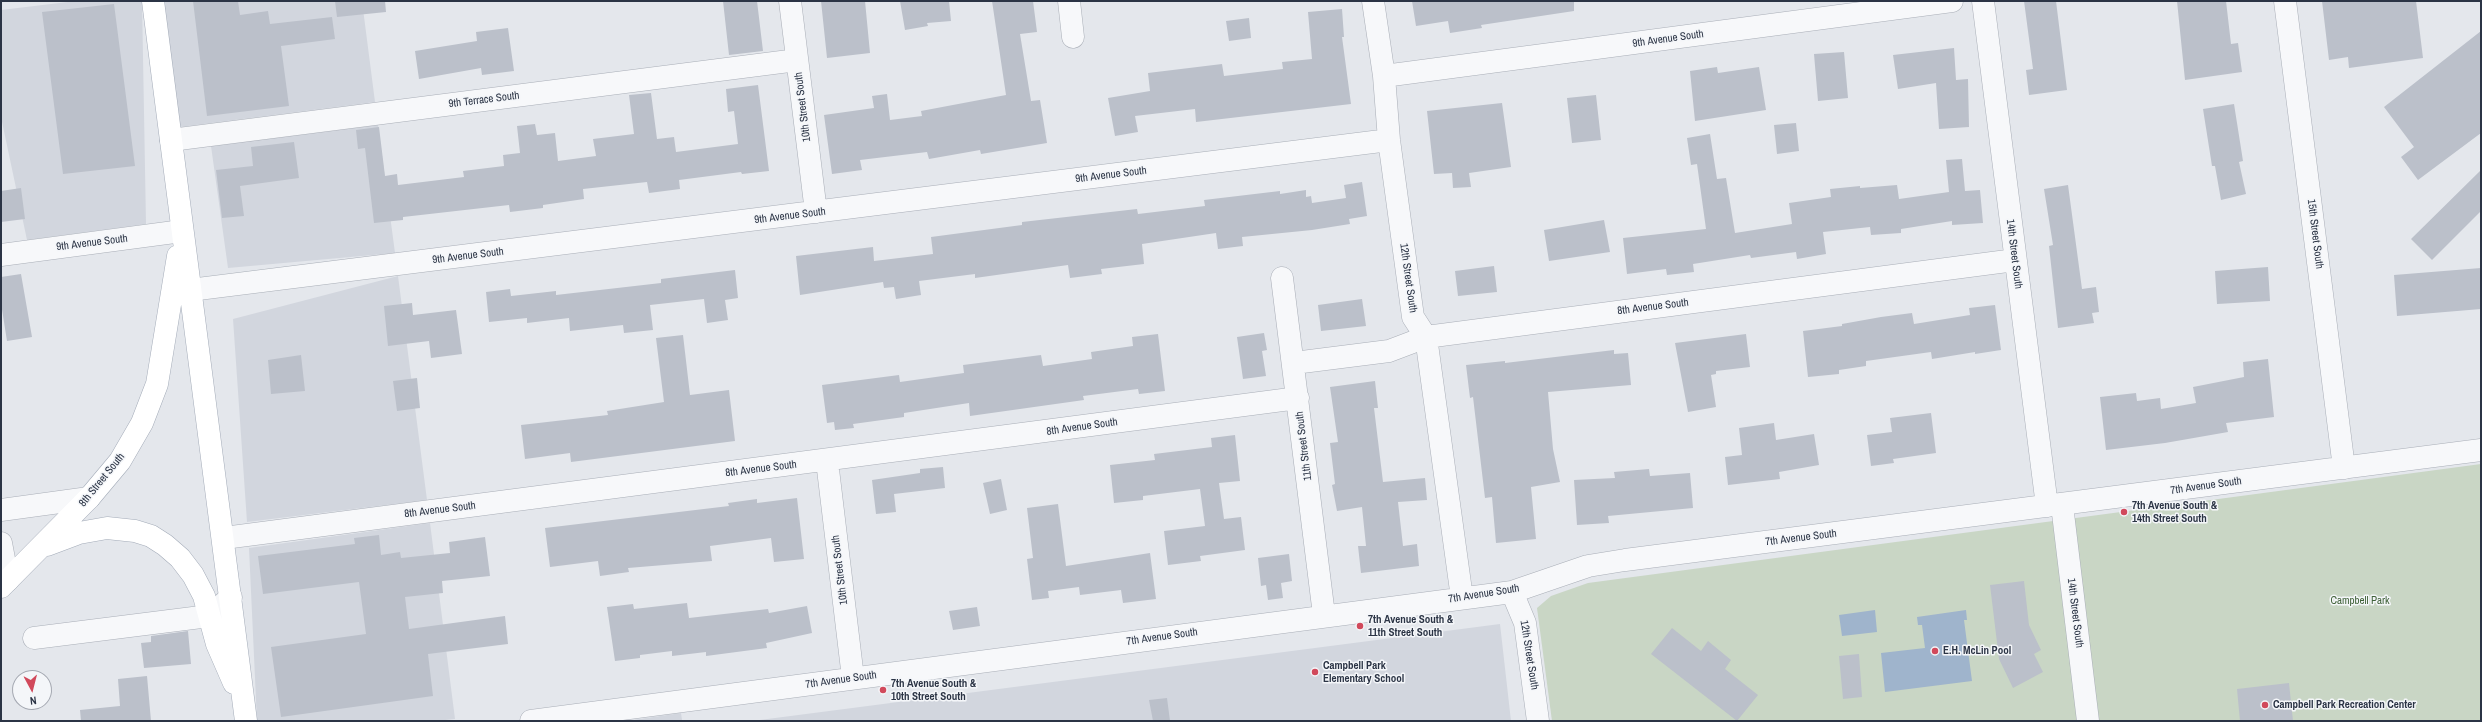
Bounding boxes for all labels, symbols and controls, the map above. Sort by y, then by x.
street label: 9th Avenue South [1632,27,1704,51]
street label: 10th Street South [792,71,814,143]
street label: 9th Terrace South [448,89,520,111]
street label: 9th Avenue South [1075,164,1147,186]
street label: 15th Street South [2304,198,2326,270]
street label: 9th Avenue South [754,205,826,227]
street label: 14th Street South [2003,218,2025,290]
street label: 9th Avenue South [56,232,128,254]
street label: 12th Street South [1397,242,1419,314]
street label: 9th Avenue South [432,245,504,267]
street label: 8th Avenue South [1617,296,1689,318]
street label: 11th Street South [1293,411,1315,481]
street label: 8th Avenue South [1046,415,1118,439]
street label: 8th Street South [76,451,128,509]
street label: 8th Avenue South [725,458,797,480]
street label: 7th Avenue South [2170,474,2242,498]
street label: 8th Avenue South [404,499,476,521]
place label: 7th Avenue South & 14th Street South [2132,499,2217,525]
marker: 7th Avenue South & 14th Street South [2119,507,2129,517]
street label: 7th Avenue South [1765,527,1837,549]
street label: 10th Street South [829,534,851,606]
street label: 14th Street South [2064,577,2086,649]
street label: 7th Avenue South [1448,582,1520,606]
park label: Campbell Park [2330,594,2390,608]
place label: 7th Avenue South & 11th Street South [1368,613,1453,639]
street label: 12th Street South [1517,619,1541,691]
marker: 7th Avenue South & 11th Street South [1355,621,1365,631]
street label: 7th Avenue South [1126,625,1198,649]
place label: E.H. McLin Pool [1943,644,2011,658]
marker: E.H. McLin Pool [1930,646,1940,656]
place label: Campbell Park Elementary School [1323,659,1404,685]
marker: Campbell Park Elementary School [1310,667,1320,677]
street label: 7th Avenue South [805,668,877,692]
north arrow [12,670,52,710]
place label: 7th Avenue South & 10th Street South [891,677,976,703]
marker: 7th Avenue South & 10th Street South [878,685,888,695]
text: N [29,694,37,708]
place label: Campbell Park Recreation Center [2273,698,2416,712]
marker: Campbell Park Recreation Center [2260,700,2270,710]

